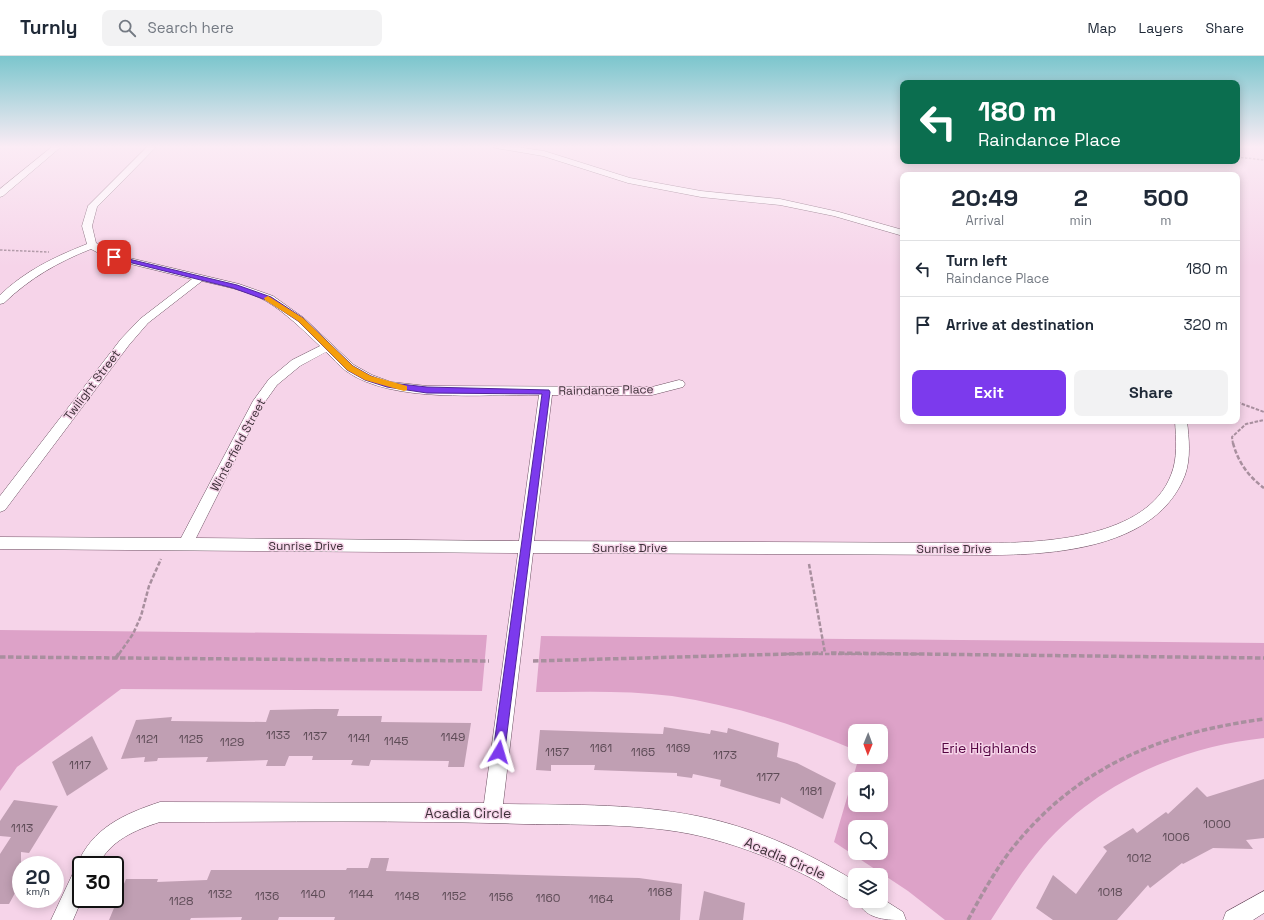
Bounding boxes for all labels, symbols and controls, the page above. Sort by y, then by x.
search box [102,10,382,46]
text: Turnly [20,15,78,40]
icon: search [116,17,138,39]
text: Search here [148,18,234,37]
text: Map [1087,19,1117,37]
text: Layers [1139,19,1183,37]
text: Share [1205,19,1244,37]
text: 180 m [978,93,1057,129]
icon: left [912,96,964,148]
text: Raindance Place [978,128,1121,151]
text: 20:49 [951,182,1018,213]
text: 2 [1074,182,1088,213]
text: 500 [1143,182,1189,213]
text: Arrival [965,212,1004,229]
text: min [1070,212,1092,229]
text: m [1160,212,1172,229]
pin [97,240,131,274]
icon: arrive [103,246,125,268]
text: Turn left [946,251,1008,270]
icon: left [912,258,934,280]
text: 180 m [1186,259,1228,278]
text: Raindance Place [946,270,1049,287]
icon: arrive [912,314,934,336]
text: Arrive at destination [946,315,1094,334]
text: 320 m [1184,315,1228,334]
street label: Twilight Street [60,346,124,424]
button: Exit [912,370,1066,416]
button: Share [1074,370,1228,416]
street label: Raindance Place [558,381,654,399]
street label: Winterfield Street [207,396,269,494]
street label: Sunrise Drive [269,538,343,554]
street label: Sunrise Drive [593,540,667,556]
street label: Sunrise Drive [917,541,991,557]
north arrow [848,724,888,764]
map controls [848,724,888,908]
house number: 1133 [266,727,290,743]
house number: 1137 [303,728,327,744]
house number: 1149 [441,729,465,745]
house number: 1141 [348,730,370,746]
house number: 1121 [136,731,158,747]
house number: 1125 [179,731,203,747]
position arrow [478,731,520,773]
house number: 1145 [384,733,408,749]
house number: 1129 [220,734,244,750]
park label: Erie Highlands [941,739,1037,757]
house number: 1161 [590,740,612,756]
house number: 1169 [666,740,690,756]
house number: 1157 [545,744,569,760]
house number: 1165 [631,744,655,760]
house number: 1173 [713,747,737,763]
house number: 1117 [69,757,91,773]
house number: 1177 [756,769,780,785]
button: sound [848,772,888,812]
house number: 1181 [800,783,822,799]
street label: Acadia Circle [425,804,511,822]
house number: 1000 [1203,816,1231,832]
house number: 1113 [11,820,33,836]
button: search [848,820,888,860]
house number: 1006 [1162,829,1190,845]
street label: Acadia Circle [742,833,828,883]
house number: 1012 [1127,850,1151,866]
speed limit sign: 30 [72,856,124,908]
text: 20 [26,864,50,890]
button: layers [848,868,888,908]
house number: 1168 [648,884,672,900]
house number: 1018 [1097,884,1123,900]
text: km/h [26,885,50,898]
house number: 1132 [208,886,232,902]
house number: 1140 [300,886,326,902]
house number: 1144 [348,886,374,902]
house number: 1136 [255,888,279,904]
house number: 1148 [394,888,420,904]
house number: 1152 [442,888,466,904]
house number: 1156 [489,889,513,905]
house number: 1160 [535,890,561,906]
house number: 1164 [589,891,614,907]
house number: 1128 [169,893,193,909]

